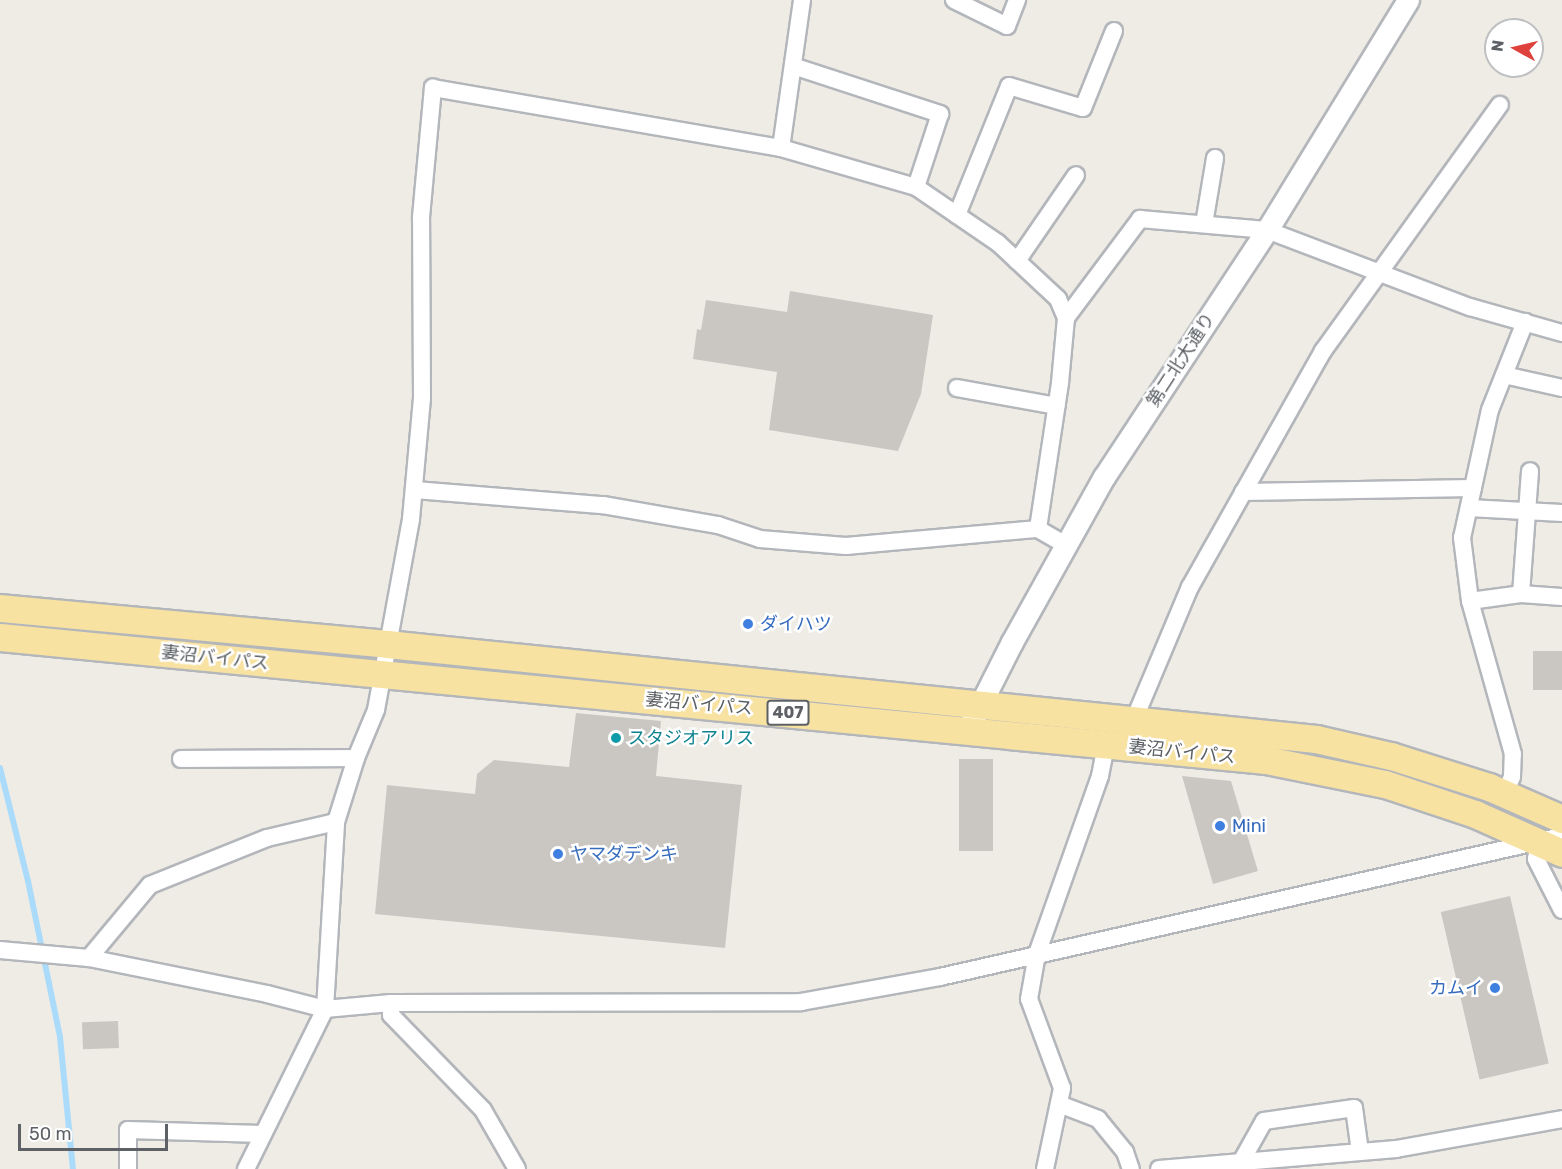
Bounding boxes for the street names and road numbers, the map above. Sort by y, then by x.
street label: 第二北大通り [1143,309,1219,411]
street label: 妻沼バイパス [160,642,270,674]
street label: 妻沼バイパス [644,689,754,719]
road number: 407 [766,700,810,726]
street label: 妻沼バイパス [1127,736,1237,768]

